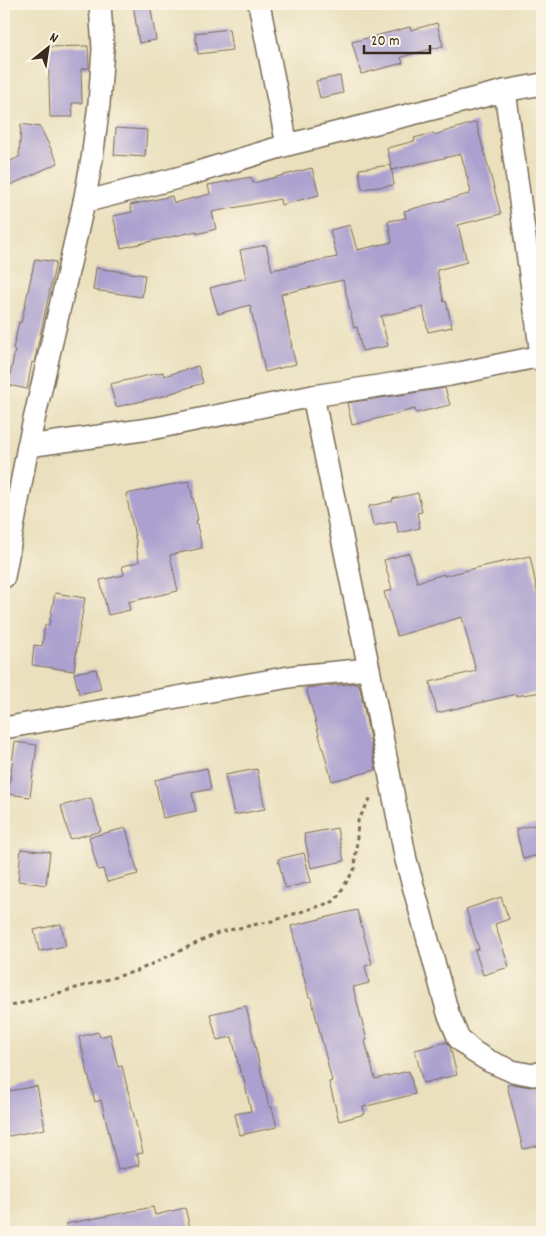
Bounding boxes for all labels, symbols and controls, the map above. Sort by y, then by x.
north arrow [22,22,72,72]
scale bar [364,22,430,54]
text: N [46,28,62,49]
text: 20 m [371,31,399,53]

